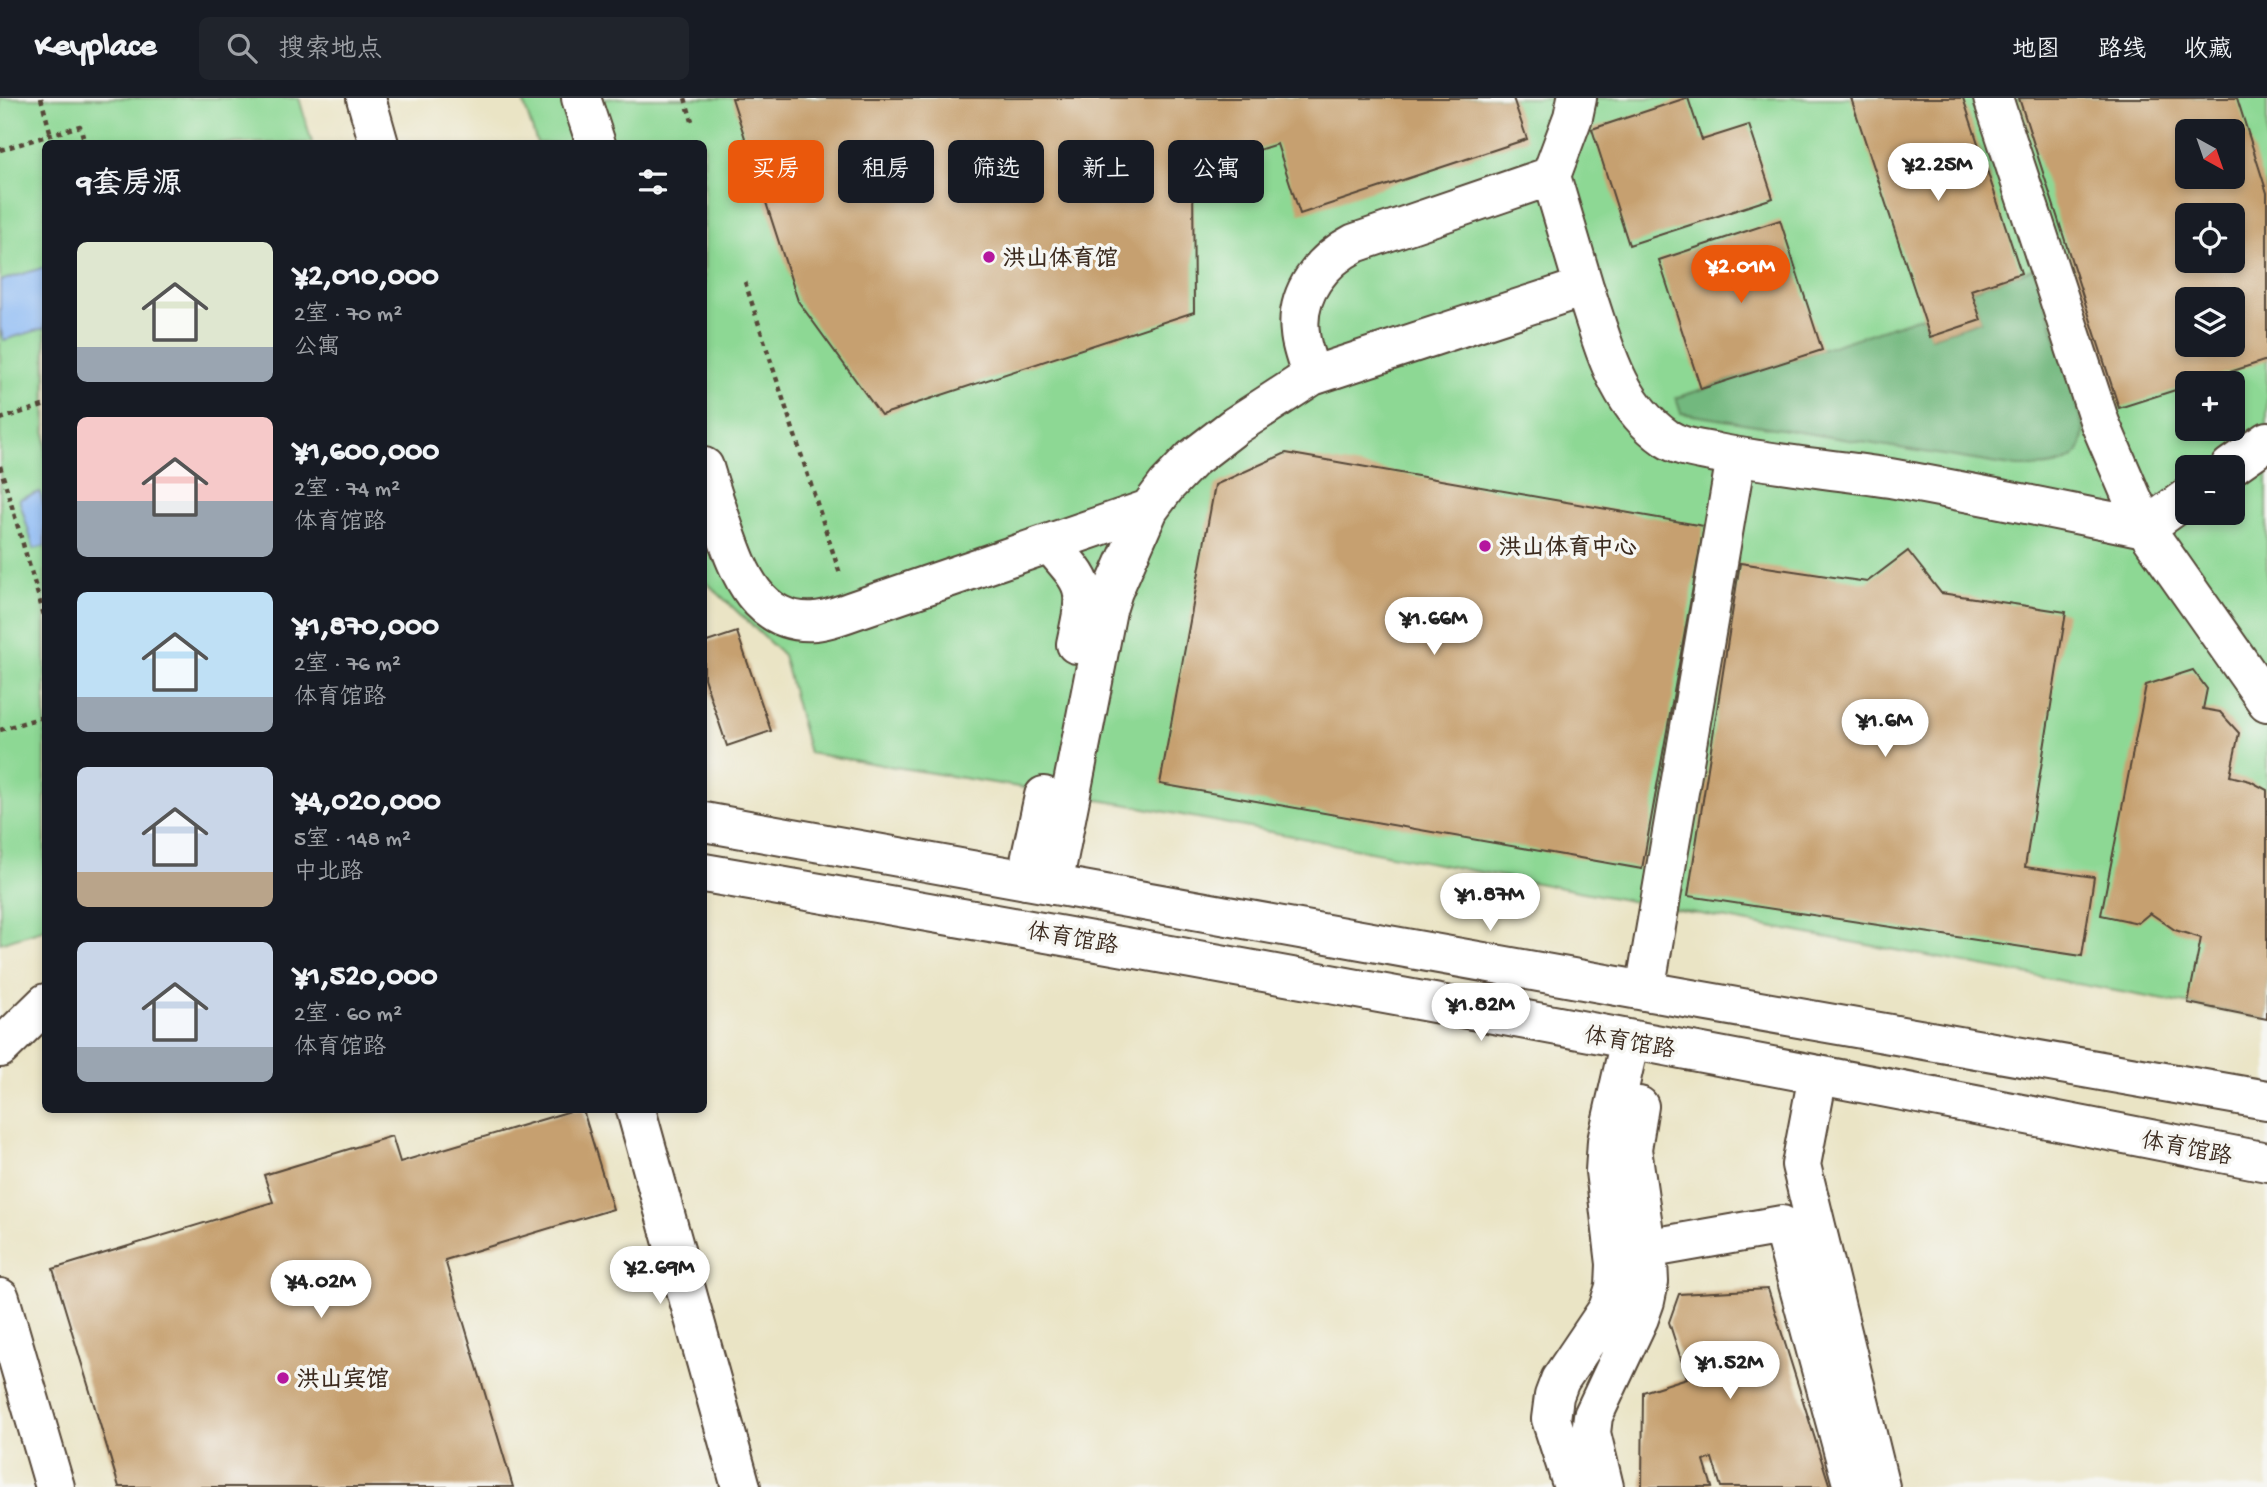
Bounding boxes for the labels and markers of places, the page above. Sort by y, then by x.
pin: ¥2.25M [1881,144,1995,203]
place label: 洪山体育馆 [1003,245,1118,274]
pin: ¥2.01M [1684,246,1798,305]
marker: 洪山体育馆 [981,249,997,265]
place label: 洪山体育中心 [1499,534,1637,563]
marker: 洪山体育中心 [1477,538,1493,554]
pin: ¥1.66M [1377,598,1491,657]
pin: ¥1.6M [1836,700,1934,759]
pin: ¥1.87M [1433,874,1547,933]
pin: ¥1.82M [1424,984,1538,1043]
pin: ¥2.69M [603,1246,717,1306]
pin: ¥4.02M [264,1260,378,1320]
pin: ¥1.52M [1673,1342,1787,1401]
place label: 洪山宾馆 [297,1367,389,1395]
marker: 洪山宾馆 [275,1370,291,1386]

